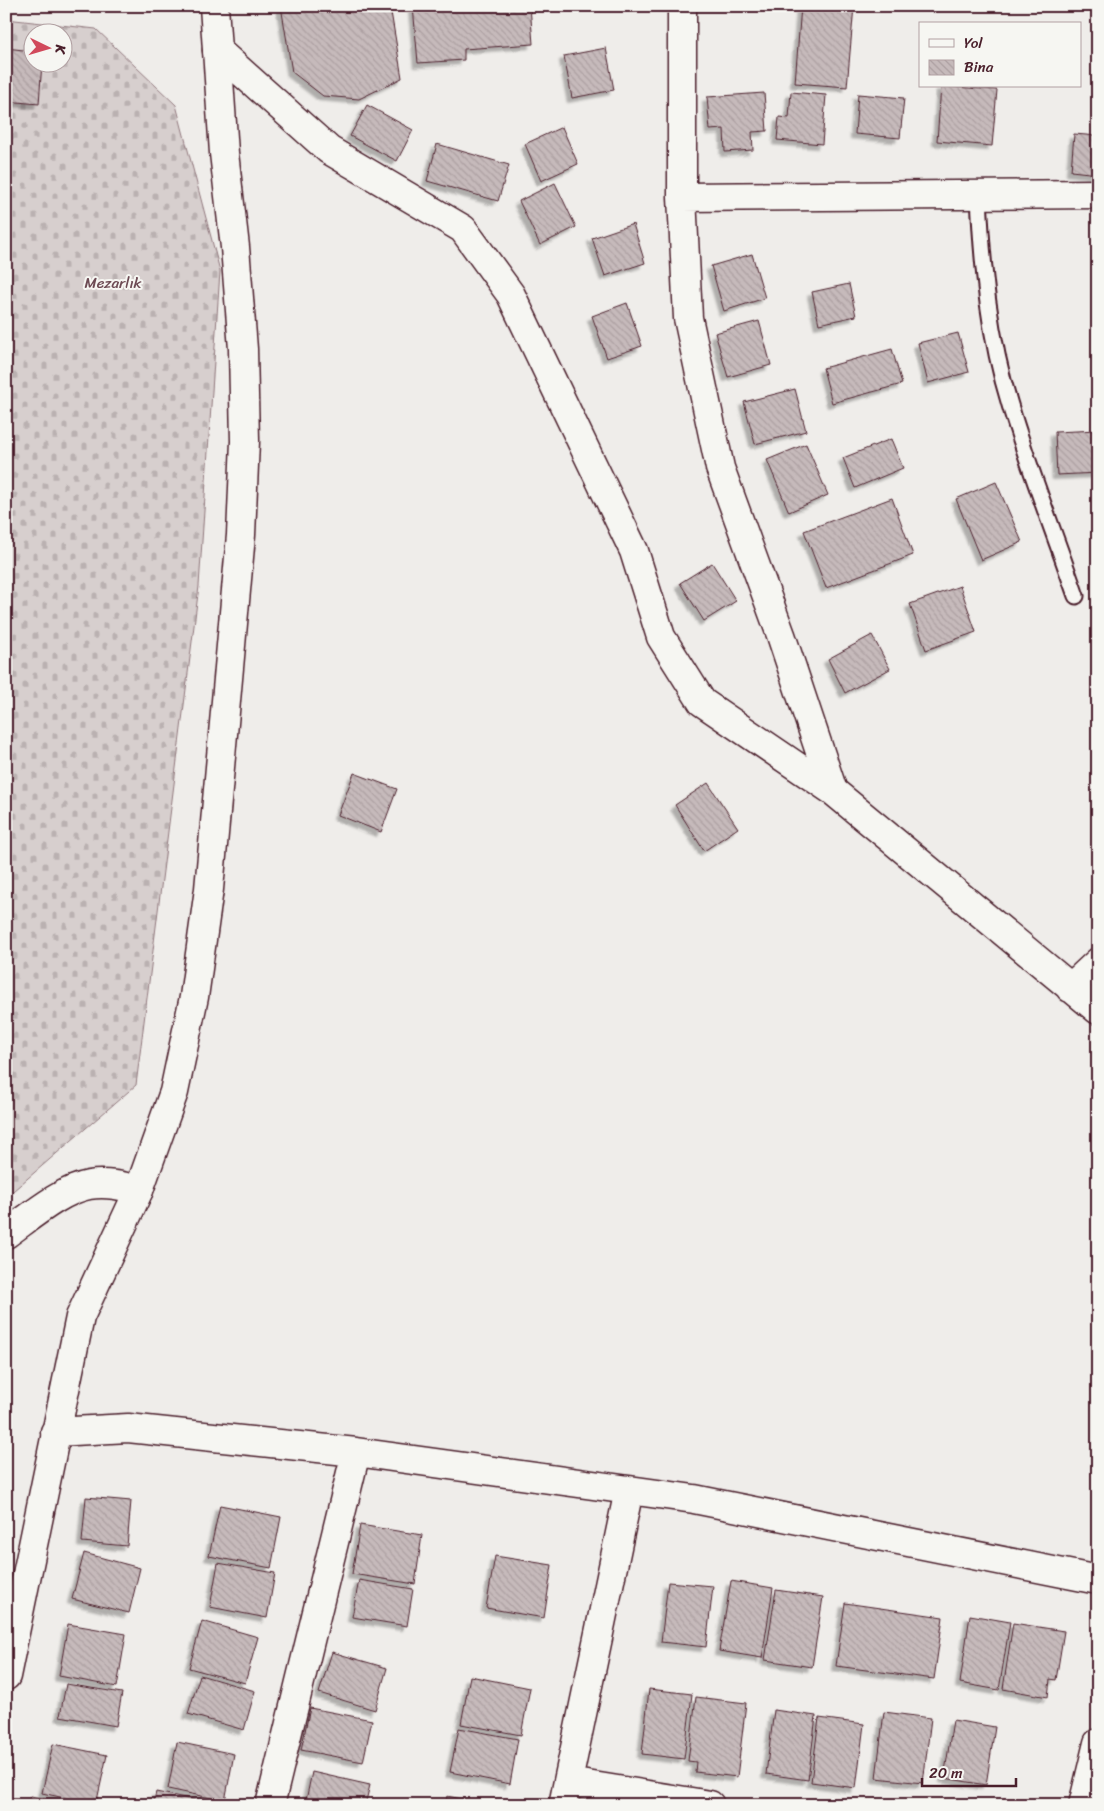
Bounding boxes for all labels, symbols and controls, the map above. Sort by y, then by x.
north arrow [22,22,72,72]
legend [919,22,1082,88]
text: Yol [964,30,983,56]
text: K [47,43,73,56]
text: Bina [964,54,994,80]
park label: Mezarlık [84,270,143,296]
scale bar [922,1756,1015,1788]
text: 20 m [929,1760,963,1786]

